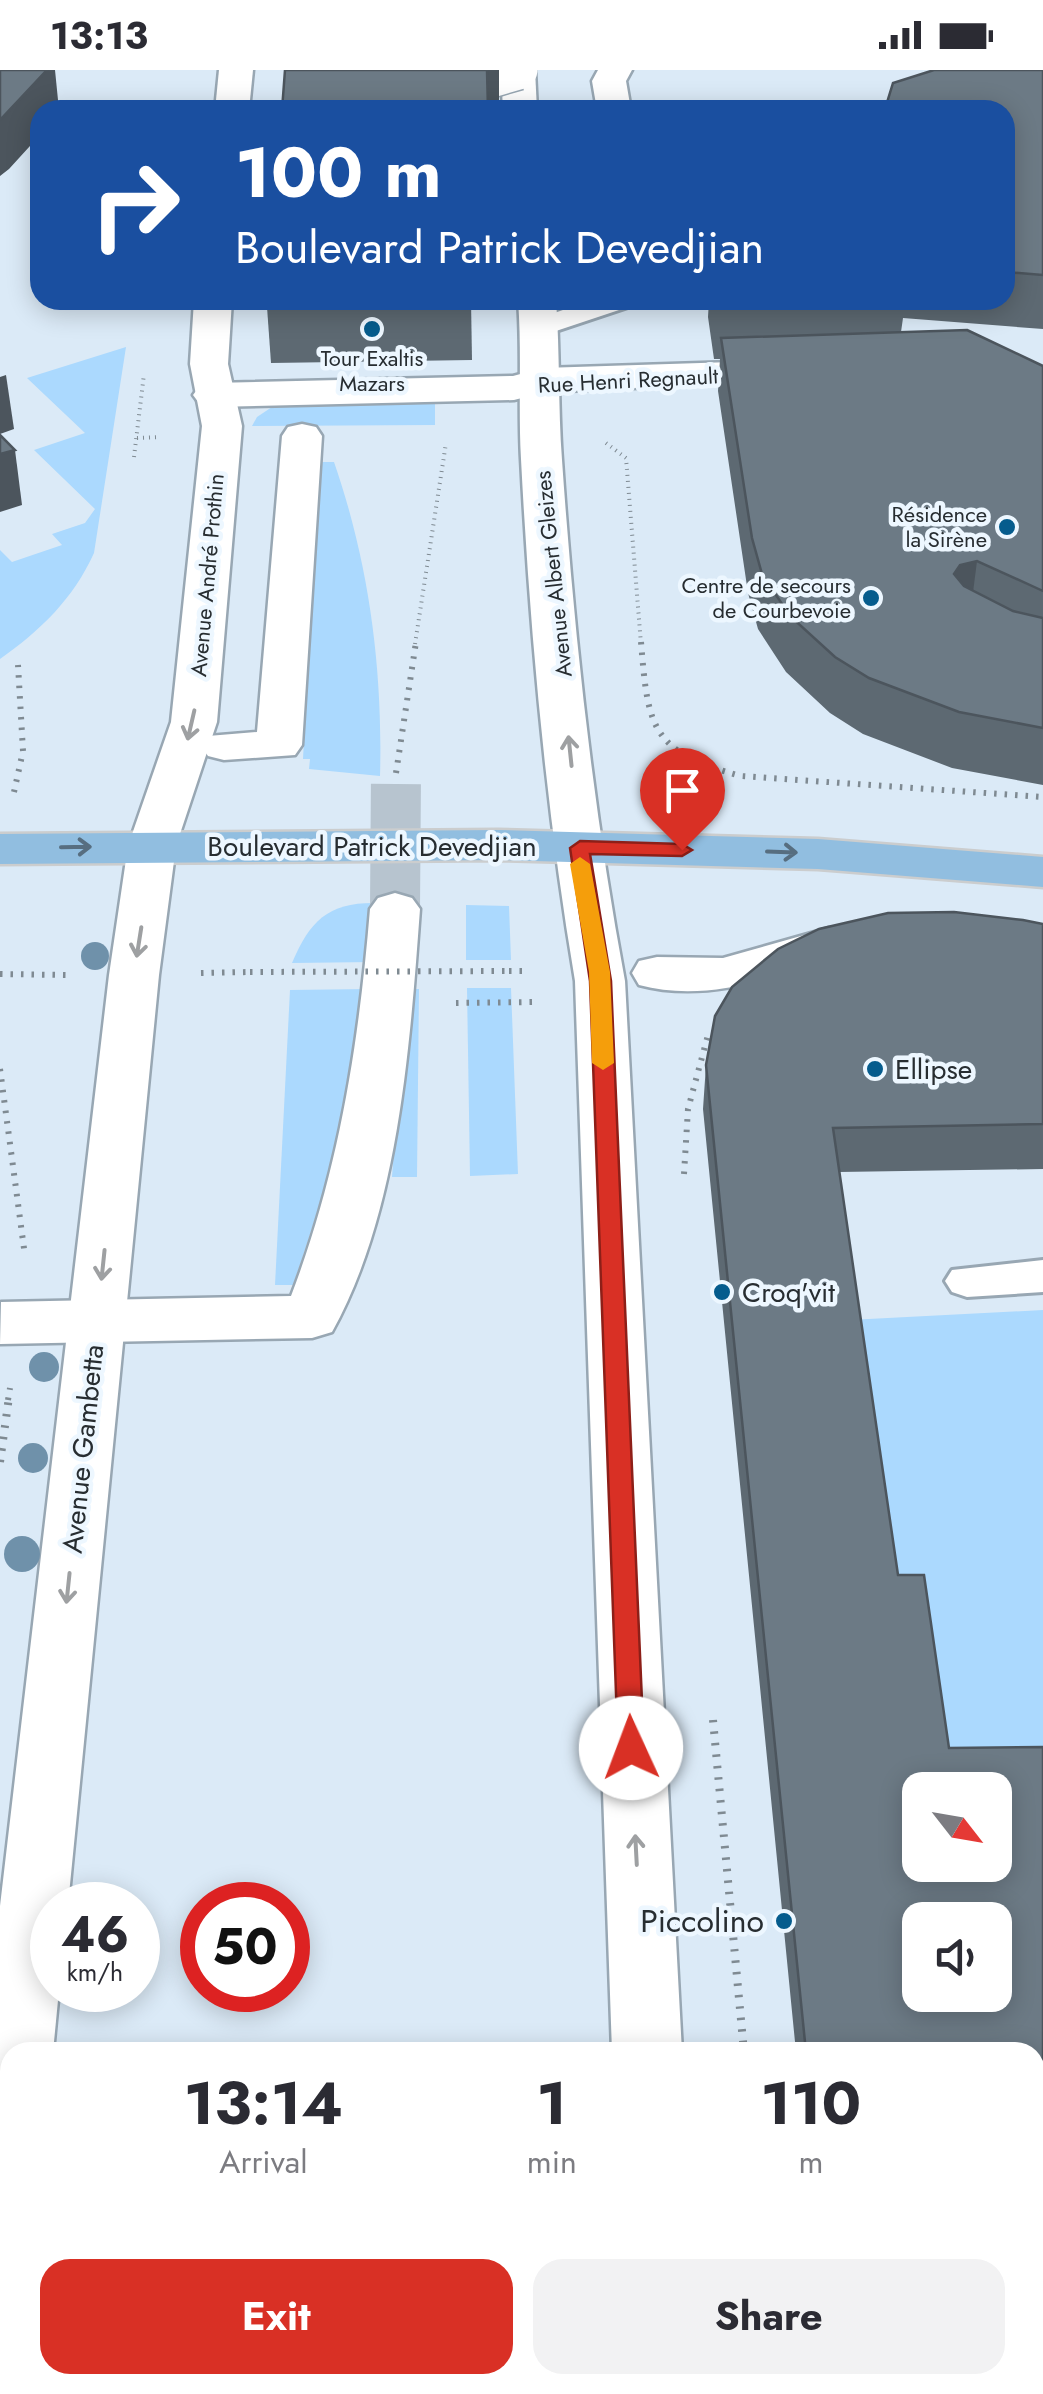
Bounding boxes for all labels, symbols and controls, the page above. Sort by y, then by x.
text: 13:13 [50,8,148,63]
text: 100 m [235,122,442,223]
icon: right [70,140,200,270]
text: Boulevard Patrick Devedjian [235,215,764,280]
marker: Tour Exaltis Mazars [361,318,383,340]
place label: Tour Exaltis Mazars [321,342,423,399]
street label: Rue Henri Regnault [537,359,720,401]
street label: Avenue Albert Gleizes [526,469,580,679]
street label: Avenue André Prothin [182,472,232,678]
place label: Résidence la Sirène [891,498,987,555]
marker: Résidence la Sirène [996,516,1018,538]
place label: Centre de secours de Courbevoie [681,569,851,626]
marker: Centre de secours de Courbevoie [860,587,882,609]
one-way arrow [181,708,199,740]
one-way arrow [560,735,579,767]
pin [640,748,725,851]
icon: arrive [655,763,710,818]
street label: Boulevard Patrick Devedjian [207,826,537,867]
one-way arrow [60,838,92,857]
one-way arrow [765,843,797,862]
one-way arrow [129,925,148,958]
place label: Ellipse [895,1049,972,1090]
marker: Ellipse [864,1058,886,1080]
one-way arrow [93,1248,112,1281]
place label: Croq'vit [742,1272,835,1313]
marker: Croq'vit [711,1281,733,1303]
street label: Avenue Gambetta [52,1342,114,1556]
one-way arrow [58,1572,77,1604]
position arrow [579,1696,683,1800]
north arrow [902,1772,1012,1882]
map controls [902,1772,1012,2012]
one-way arrow [626,1835,645,1867]
speed limit sign: 50 [180,1882,310,2012]
text: 46 [61,1898,129,1971]
place label: Piccolino [640,1898,764,1944]
button: sound [902,1902,1012,2012]
marker: Piccolino [773,1910,795,1932]
text: km/h [67,1954,123,1990]
text: 13:14 [184,2060,343,2147]
text: 1 [537,2060,567,2147]
text: 110 [761,2060,861,2147]
text: Arrival [219,2139,308,2185]
text: min [527,2139,577,2185]
text: m [798,2139,823,2185]
button: Exit [40,2259,513,2374]
button: Share [533,2259,1005,2374]

